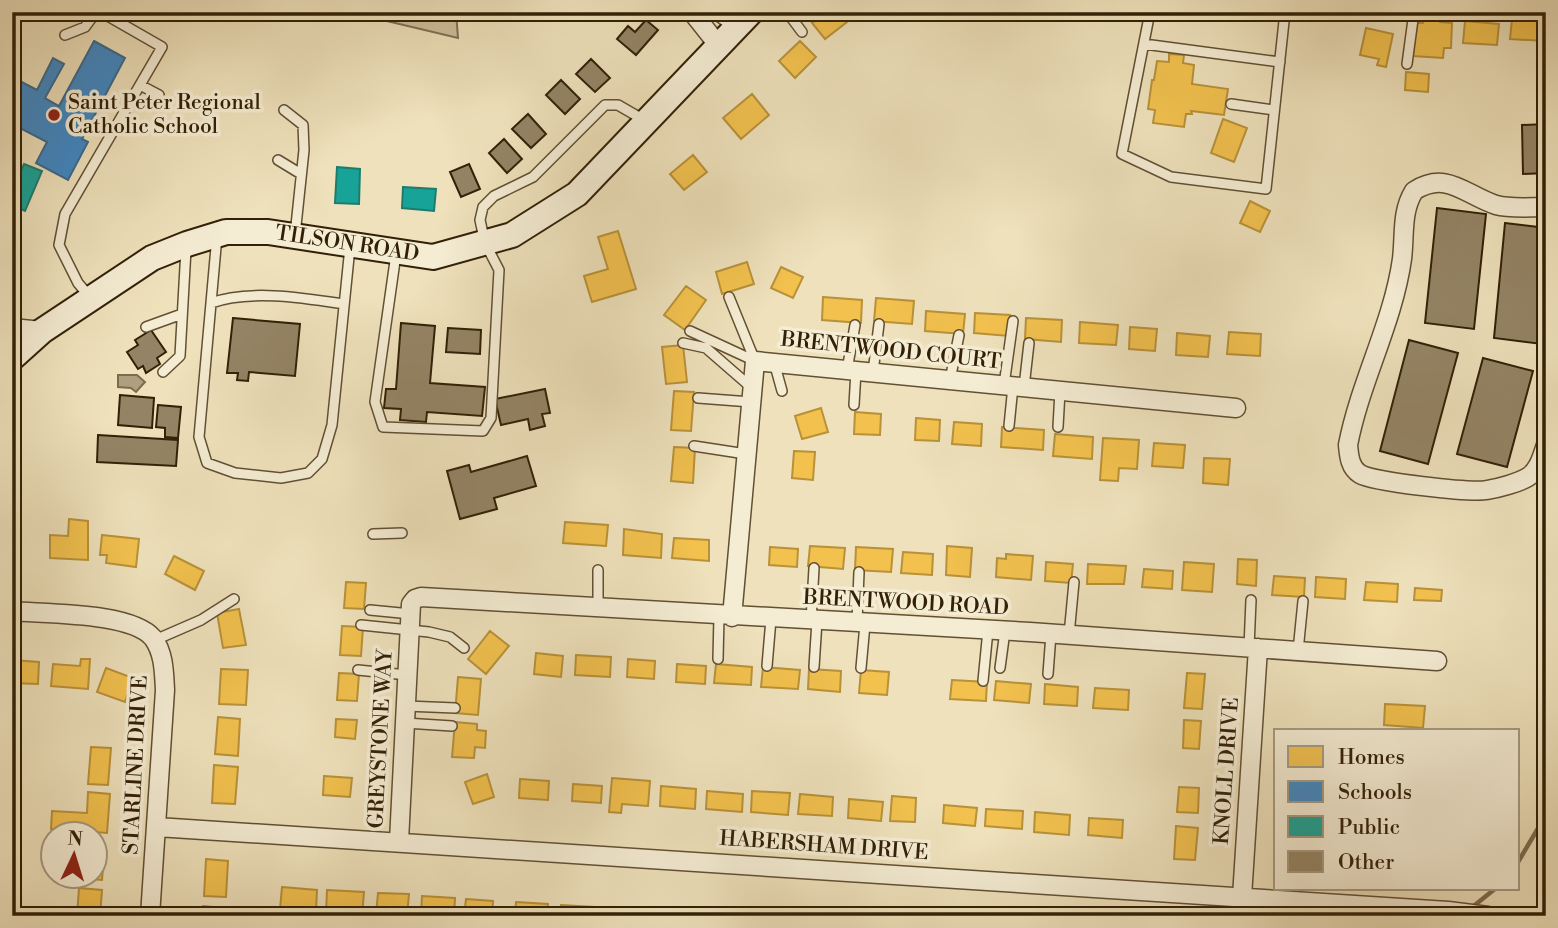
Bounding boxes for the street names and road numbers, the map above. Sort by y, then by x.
street label: TILSON ROAD [273,220,421,268]
street label: BRENTWOOD COURT [779,326,1003,376]
street label: BRENTWOOD ROAD [801,585,1010,621]
street label: GREYSTONE WAY [363,648,399,829]
street label: STARLINE DRIVE [118,675,154,855]
street label: KNOLL DRIVE [1209,697,1245,845]
street label: HABERSHAM DRIVE [719,826,929,866]

